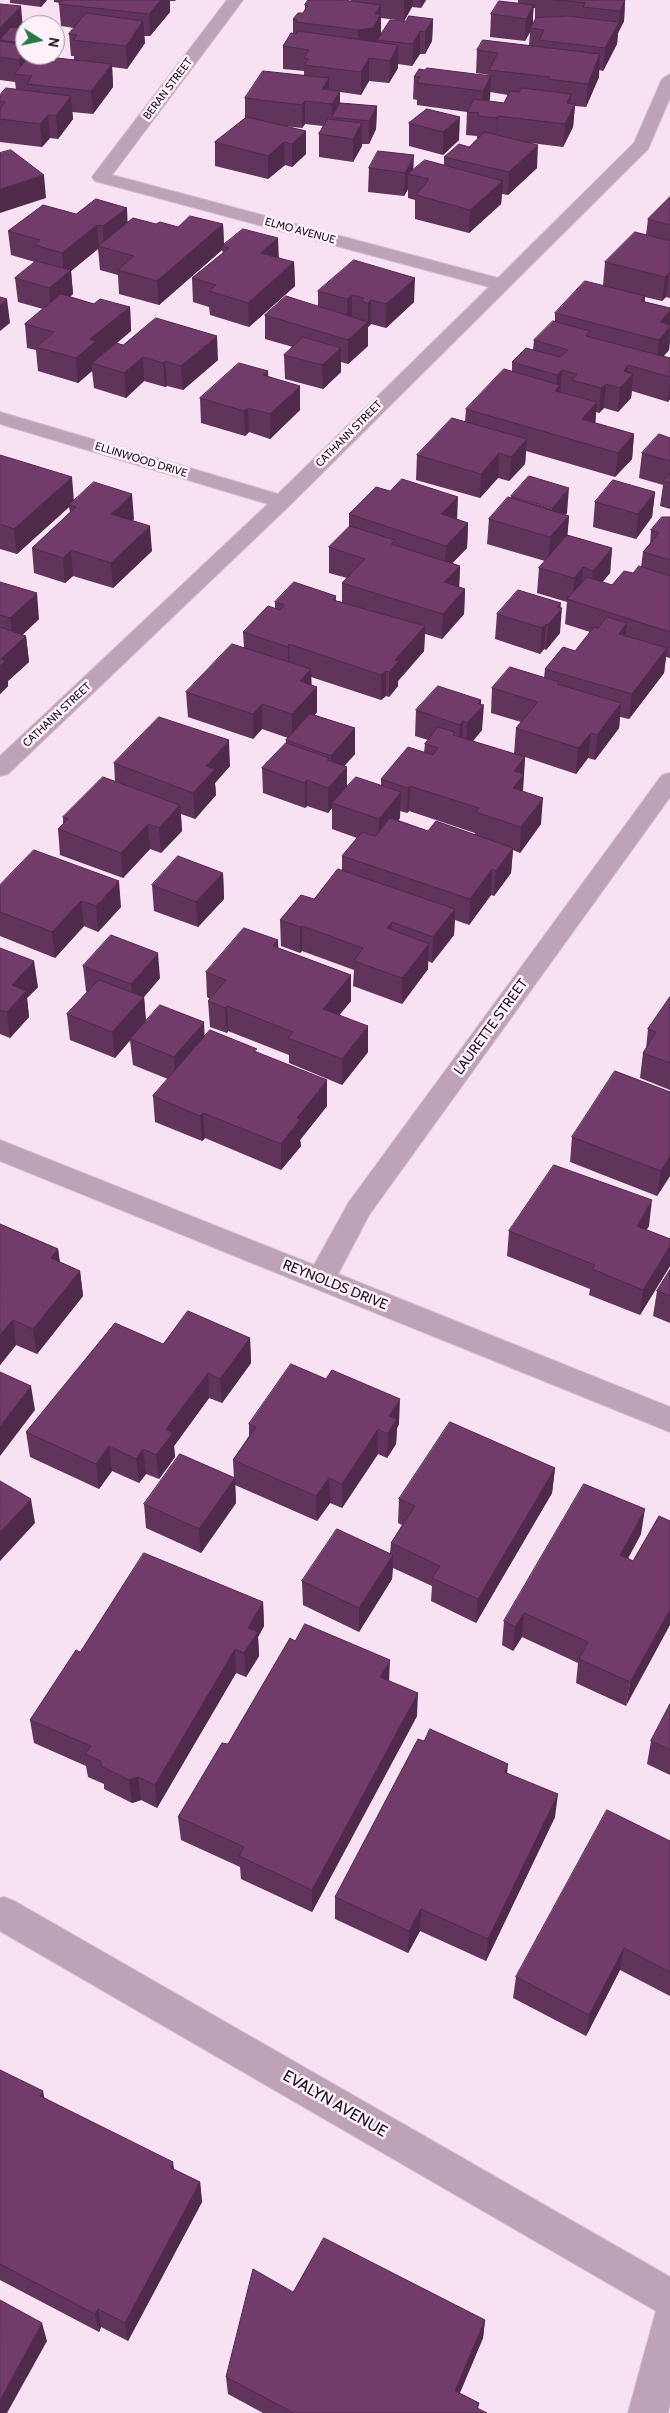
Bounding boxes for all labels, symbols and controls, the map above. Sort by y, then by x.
north arrow [15,15,65,65]
text: N [44,36,64,49]
street label: BERAN STREET [141,56,195,122]
street label: ELMO AVENUE [263,215,337,247]
street label: CATHANN STREET [313,398,385,470]
street label: ELLINWOOD DRIVE [93,440,189,480]
street label: CATHANN STREET [20,680,94,750]
street label: LAURETTE STREET [451,976,531,1078]
street label: REYNOLDS DRIVE [280,1256,390,1314]
street label: EVALYN AVENUE [279,2066,391,2142]

